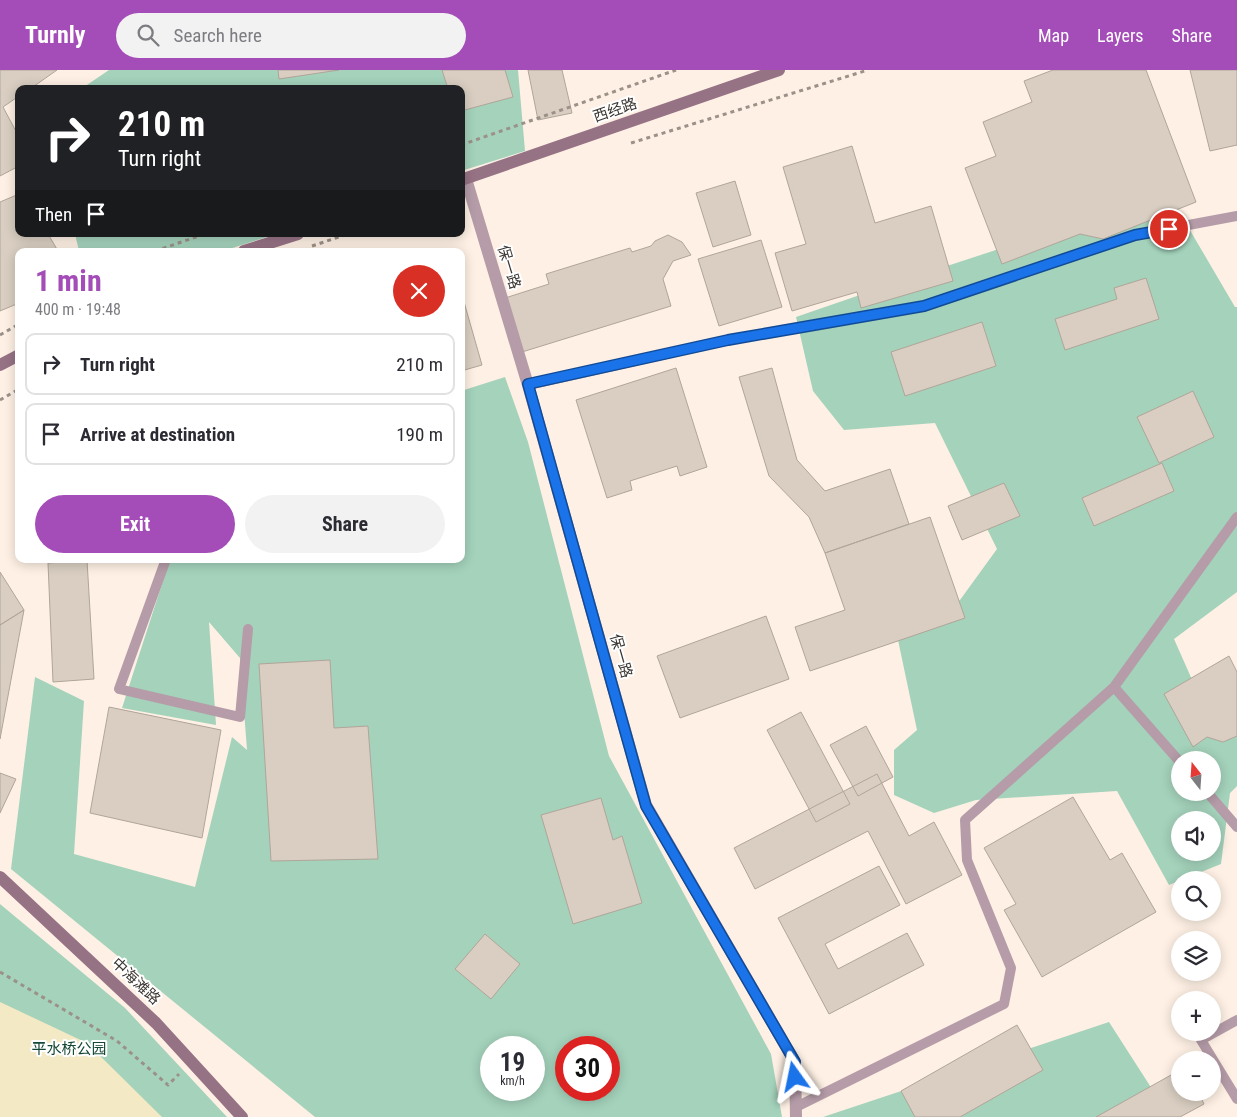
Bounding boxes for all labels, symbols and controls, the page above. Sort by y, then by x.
search box [116,13,466,58]
text: Turnly [25,21,86,49]
icon: search [134,21,162,49]
text: Search here [174,24,262,47]
text: Map [1038,25,1069,46]
text: Layers [1097,25,1144,46]
text: Share [1172,25,1212,46]
street label: 西经路 [591,94,639,126]
text: 210 m [118,104,205,145]
icon: right [35,105,100,170]
text: Turn right [118,146,201,171]
icon: arrive [82,200,110,228]
text: Then [35,203,72,226]
pin [1148,208,1190,250]
icon: arrive [1155,215,1183,243]
street label: 保一路 [494,243,524,291]
text: 1 min [35,263,102,298]
button: close [393,265,445,317]
text: 400 m · 19:48 [35,300,121,319]
icon: right [37,350,65,378]
text: Turn right [80,353,155,376]
text: 210 m [396,353,443,376]
icon: arrive [37,420,65,448]
text: Arrive at destination [80,423,235,446]
text: 190 m [396,423,443,446]
button: Exit [35,495,235,553]
button: Share [245,495,445,553]
street label: 保一路 [606,632,636,680]
north arrow [1171,751,1221,801]
map controls [1171,751,1221,1101]
button: sound [1171,811,1221,861]
button: search [1171,871,1221,921]
button: layers [1171,931,1221,981]
street label: 中海滩路 [108,954,164,1008]
button: + [1171,991,1221,1041]
speed limit sign: 30 [555,1036,620,1101]
park label: 平水桥公园 [31,1040,107,1058]
text: 19 [500,1048,525,1077]
position arrow [768,1050,820,1102]
button: − [1171,1051,1221,1101]
text: km/h [500,1074,525,1088]

